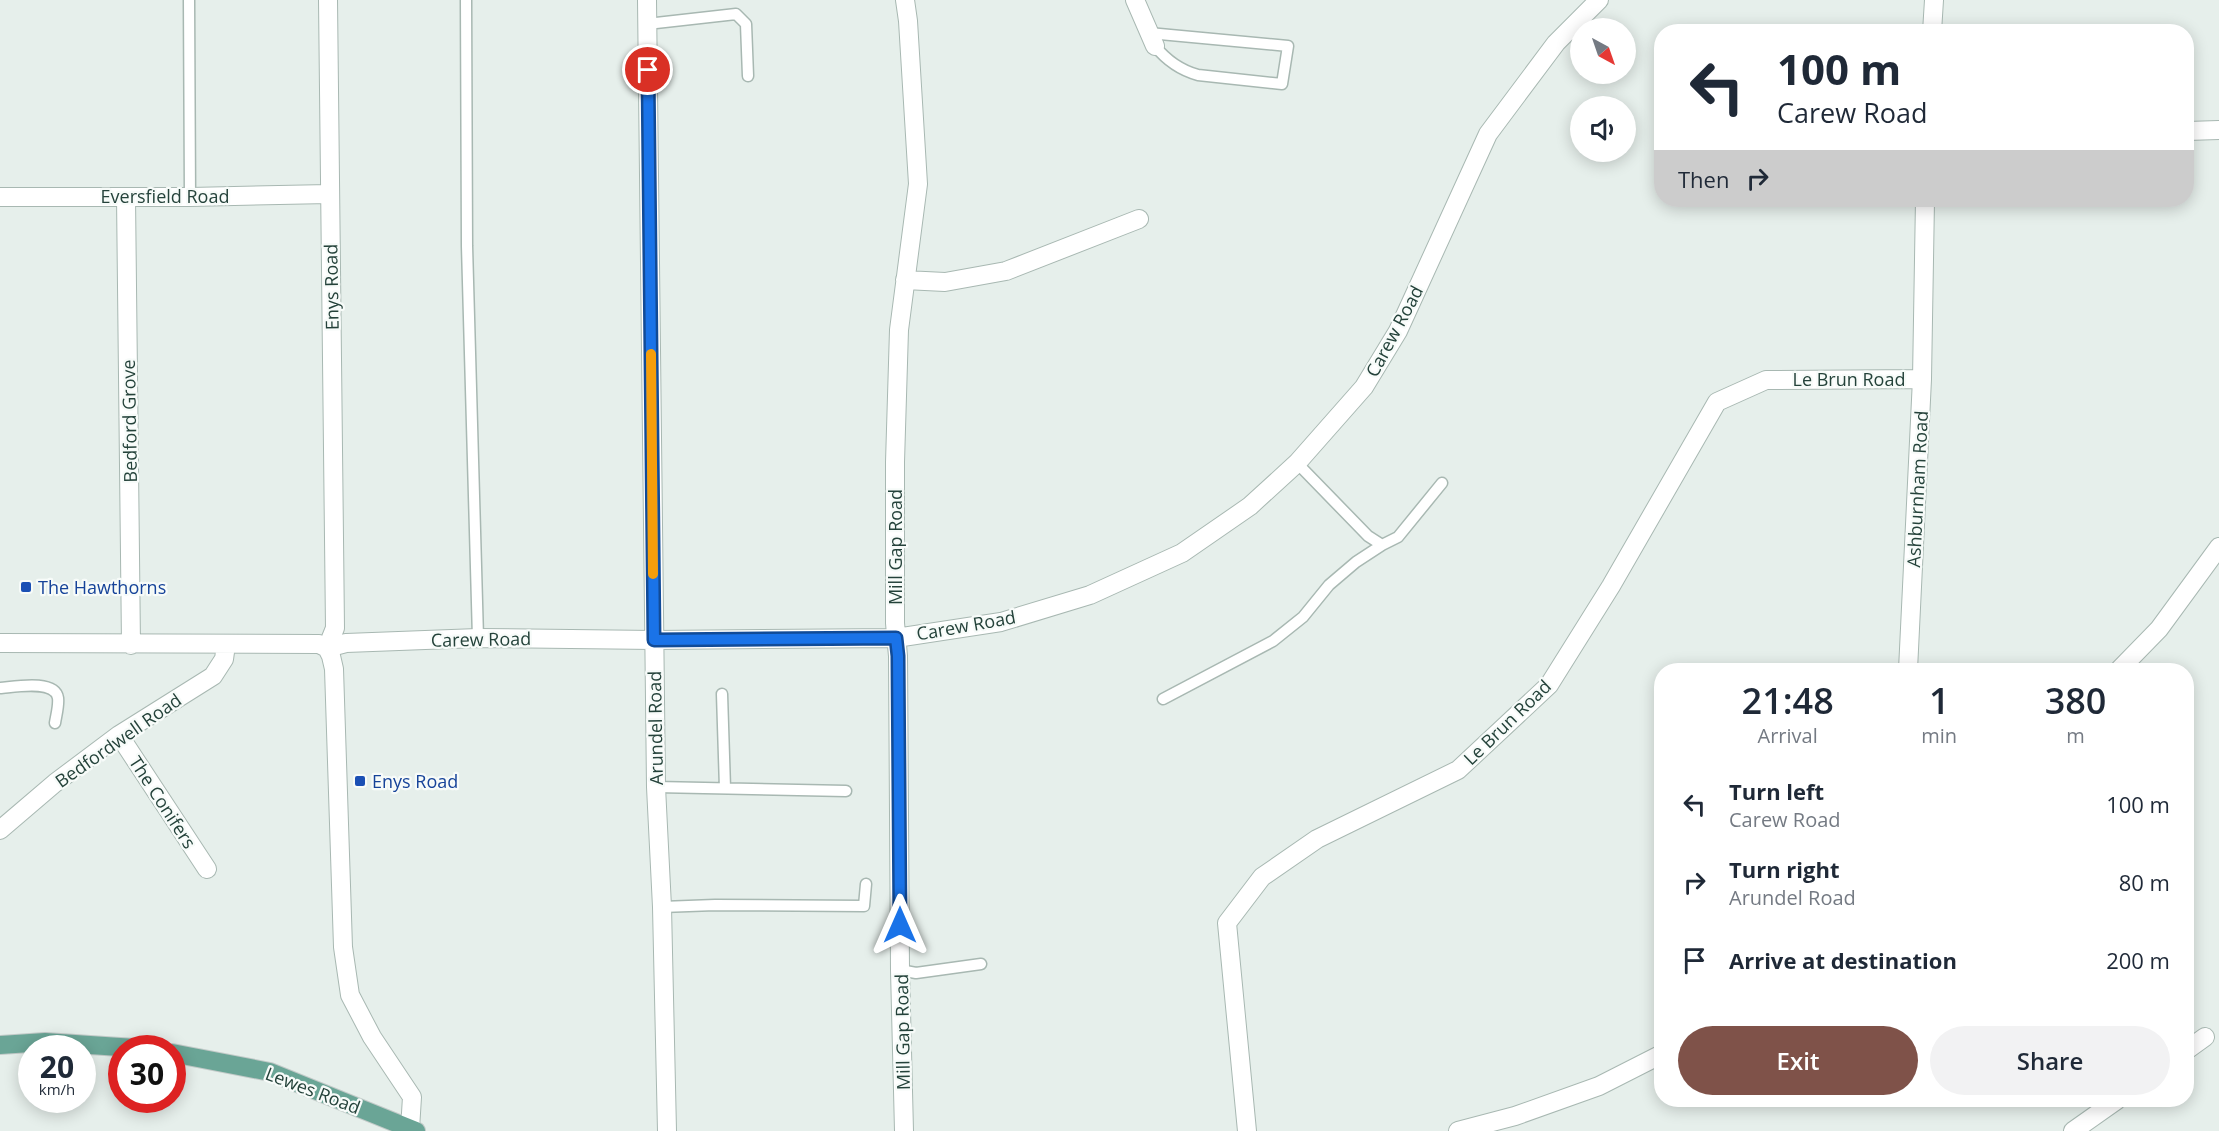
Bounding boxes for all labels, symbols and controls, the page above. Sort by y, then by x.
north arrow [1570,18,1636,84]
map controls [1570,18,1636,162]
text: 100 m [1777,40,1901,97]
pin [622,44,673,95]
icon: left [1678,48,1756,126]
icon: arrive [631,53,664,86]
text: Carew Road [1777,94,1928,131]
button: sound [1570,96,1636,162]
icon: right [1741,162,1774,195]
text: Then [1678,164,1729,194]
street label: Eversfield Road [101,184,229,208]
street label: Enys Road [318,244,344,330]
street label: Carew Road [1360,281,1428,381]
street label: Bedford Grove [116,359,142,483]
street label: Le Brun Road [1793,367,1905,391]
street label: Ashburnham Road [1901,410,1933,568]
street label: Mill Gap Road [883,489,907,605]
place label: The Hawthorns [38,575,166,599]
marker: The Hawthorns [19,580,33,594]
street label: Carew Road [914,604,1018,646]
street label: Carew Road [431,626,531,652]
street label: Arundel Road [642,671,668,785]
street label: Le Brun Road [1458,674,1556,770]
text: 21:48 [1742,676,1834,725]
text: 1 [1929,676,1950,725]
text: 380 [2045,676,2106,725]
street label: Bedfordwell Road [50,688,186,792]
text: Arrival [1758,722,1818,749]
text: min [1921,722,1957,749]
text: m [2066,722,2085,749]
street label: The Conifers [124,751,202,853]
place label: Enys Road [372,769,458,793]
marker: Enys Road [353,774,367,788]
text: Turn left [1729,776,1824,806]
icon: left [1678,788,1711,821]
text: 100 m [2106,789,2170,819]
text: Carew Road [1729,806,1841,833]
text: Turn right [1729,854,1840,884]
icon: right [1678,866,1711,899]
text: 80 m [2119,867,2170,897]
text: Arundel Road [1729,884,1856,911]
position arrow [868,893,932,957]
icon: arrive [1678,944,1711,977]
text: Arrive at destination [1729,945,1957,975]
text: 200 m [2106,945,2170,975]
street label: Mill Gap Road [889,974,915,1090]
button: Exit [1678,1026,1918,1095]
button: Share [1930,1026,2170,1095]
speed limit sign: 30 [108,1035,186,1113]
text: 20 [40,1046,74,1087]
street label: Lewes Road [262,1061,364,1119]
text: km/h [39,1079,75,1099]

